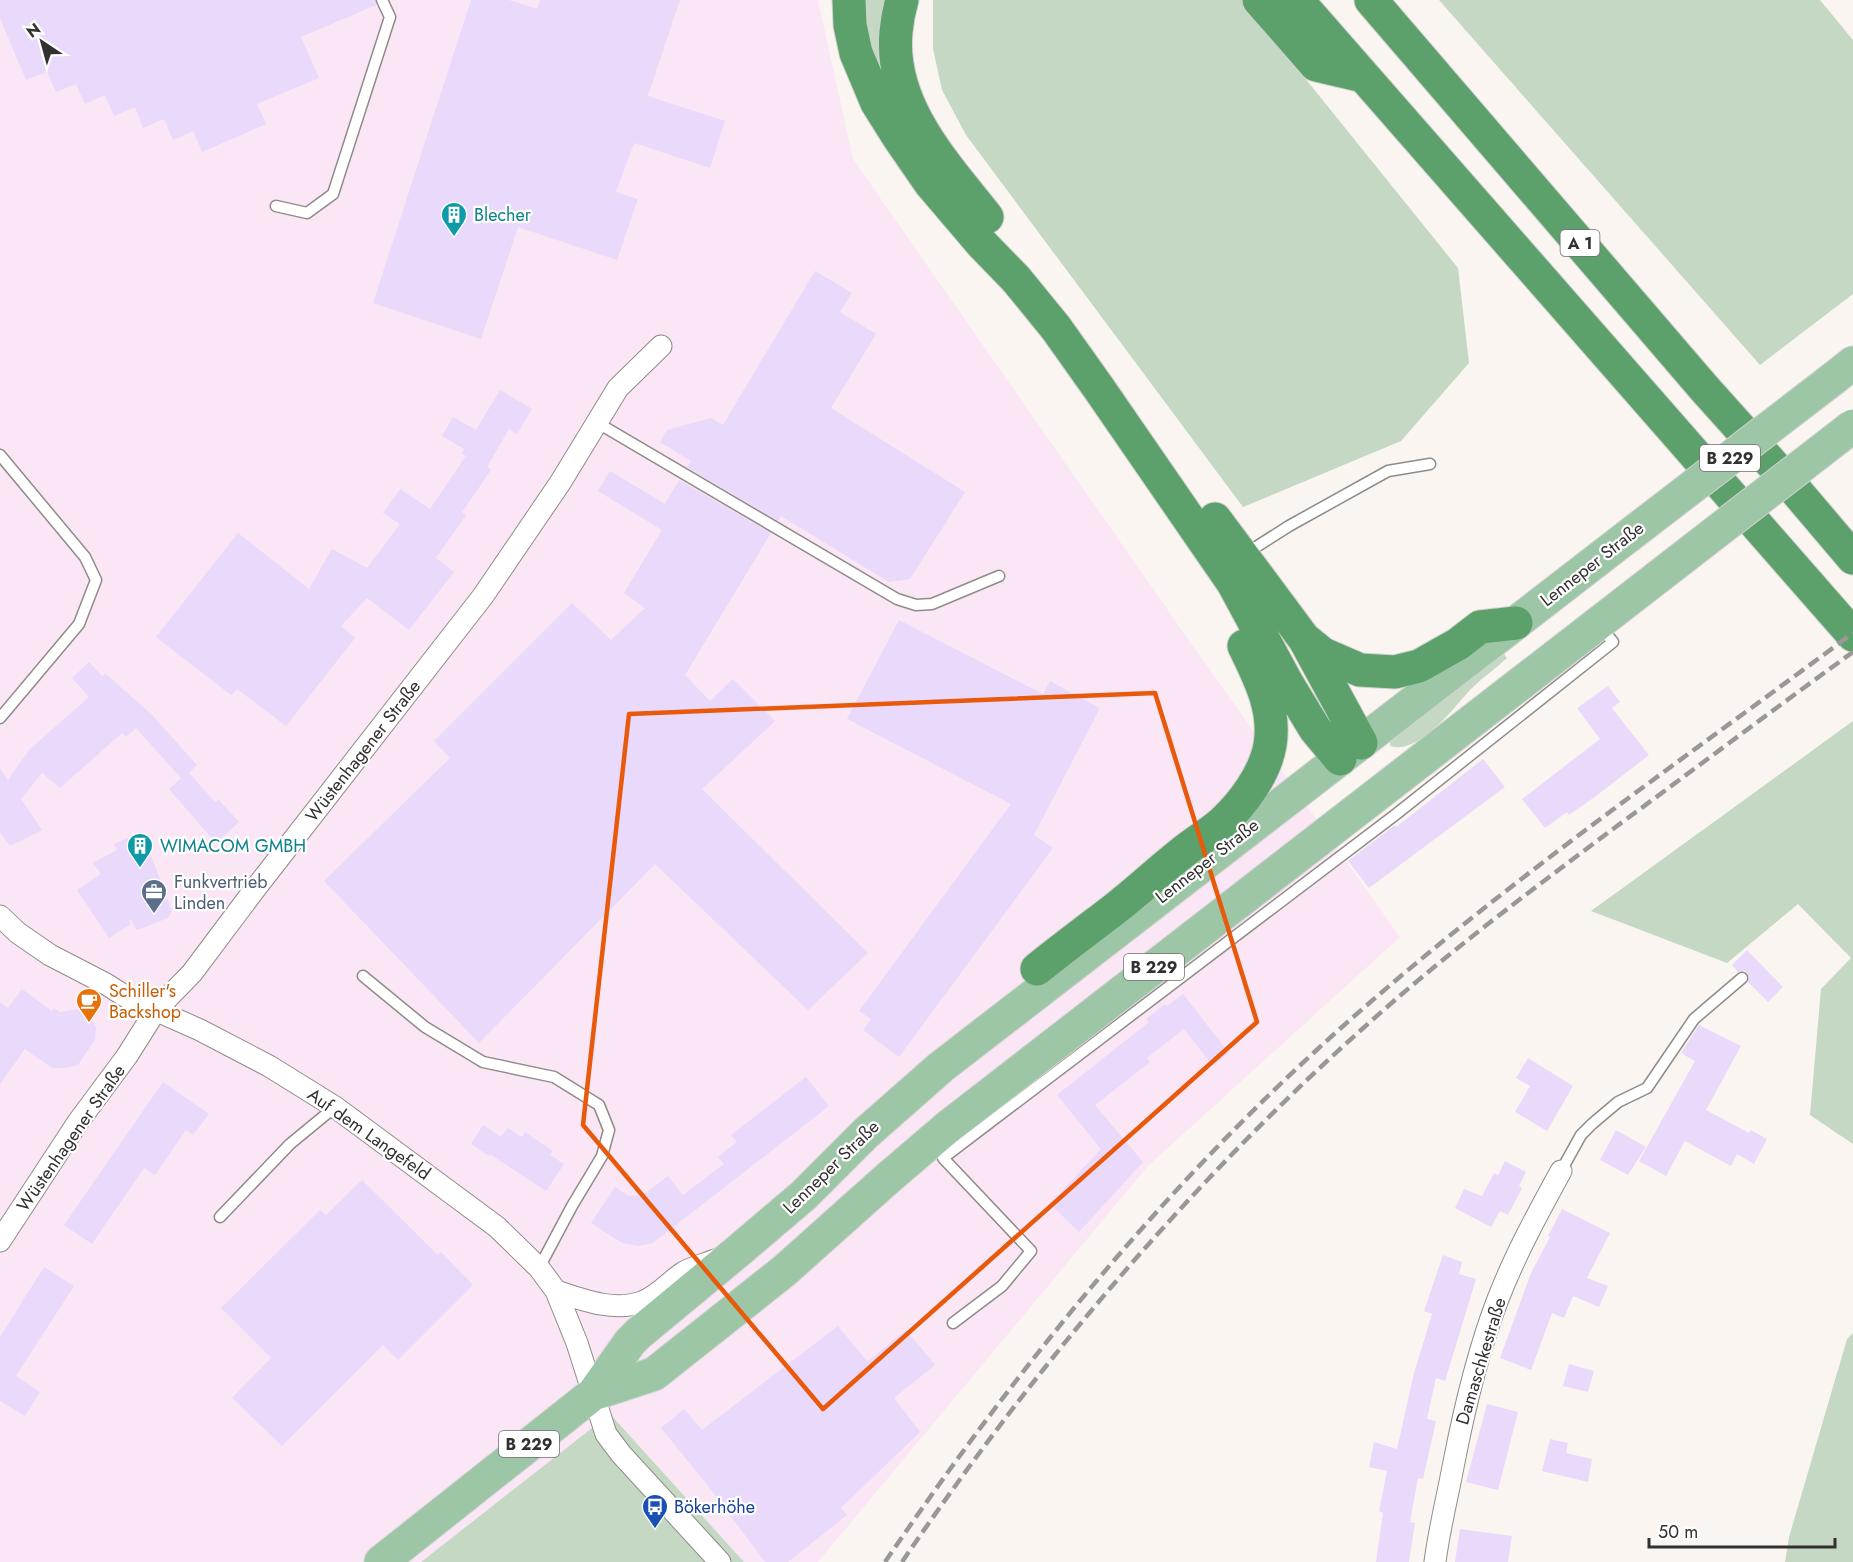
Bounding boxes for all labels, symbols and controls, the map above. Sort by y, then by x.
north arrow [12,12,72,72]
text: N [22,17,45,43]
building icon: Blecher [439,200,469,238]
place label: Blecher [474,202,532,228]
road number: A 1 [1560,230,1600,256]
road number: B 229 [1700,445,1760,471]
street label: Lenneper Straße [1535,515,1649,613]
street label: Wüstenhagener Straße [299,674,427,828]
street label: Lenneper Straße [1150,812,1264,910]
building icon: WIMACOM GMBH [125,831,155,869]
place label: WIMACOM GMBH [160,833,306,859]
place label: Funkvertrieb Linden [174,869,268,916]
office icon: Funkvertrieb Linden [139,877,169,915]
road number: B 229 [1124,954,1184,980]
place label: Schiller's Backshop [109,978,181,1025]
cafe icon: Schiller's Backshop [74,986,104,1024]
street label: Wüstenhagener Straße [10,1059,132,1217]
street label: Auf dem Langefeld [302,1082,436,1186]
street label: Lenneper Straße [777,1114,885,1220]
street label: Damaschkestraße [1449,1294,1513,1428]
road number: B 229 [499,1431,559,1457]
bus stop icon: Bökerhöhe [640,1492,670,1530]
place label: Bökerhöhe [674,1494,755,1520]
scale bar [1649,1511,1835,1549]
text: 50 m [1658,1519,1698,1545]

